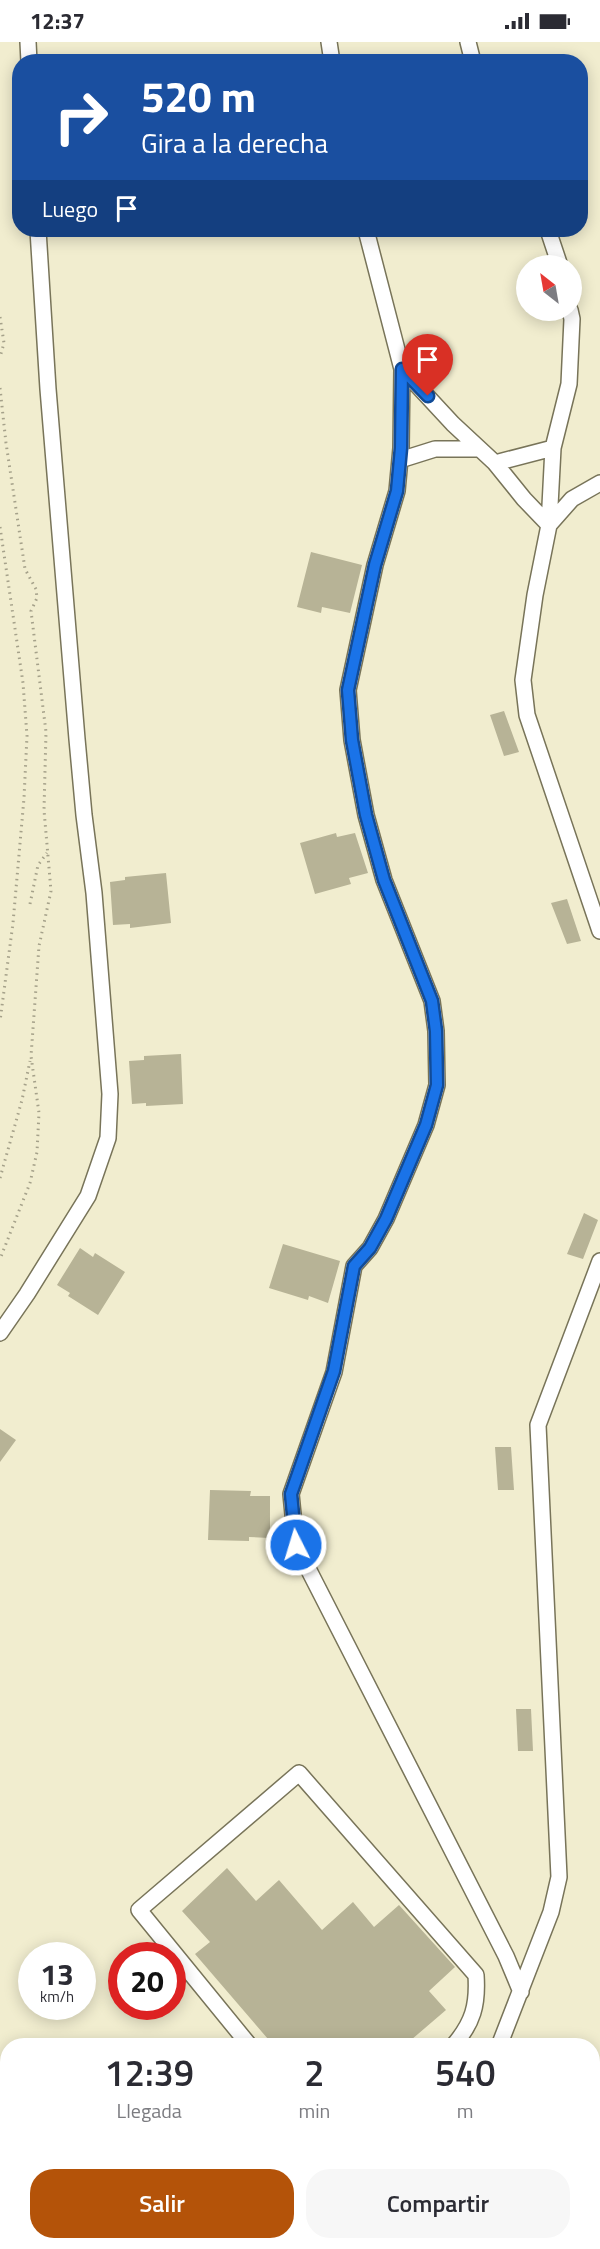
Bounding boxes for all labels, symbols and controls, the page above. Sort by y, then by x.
text: 12:37 [30,4,85,38]
text: 520 m [141,64,256,128]
icon: right [42,78,120,156]
text: Gira a la derecha [141,122,328,163]
text: Luego [42,192,98,226]
icon: arrive [110,192,143,225]
north arrow [516,255,582,321]
map controls [516,255,582,321]
pin [402,334,453,396]
icon: arrive [411,343,444,376]
position arrow [264,1513,328,1577]
speed limit sign: 20 [108,1942,186,2020]
text: 13 [40,1951,74,1997]
text: km/h [40,1985,74,2008]
text: 12:39 [105,2045,194,2100]
text: 2 [304,2045,324,2100]
text: 540 [435,2045,495,2100]
text: Llegada [117,2095,182,2126]
text: min [298,2095,330,2126]
text: m [457,2095,473,2126]
button: Salir [30,2169,294,2238]
button: Compartir [306,2169,570,2238]

